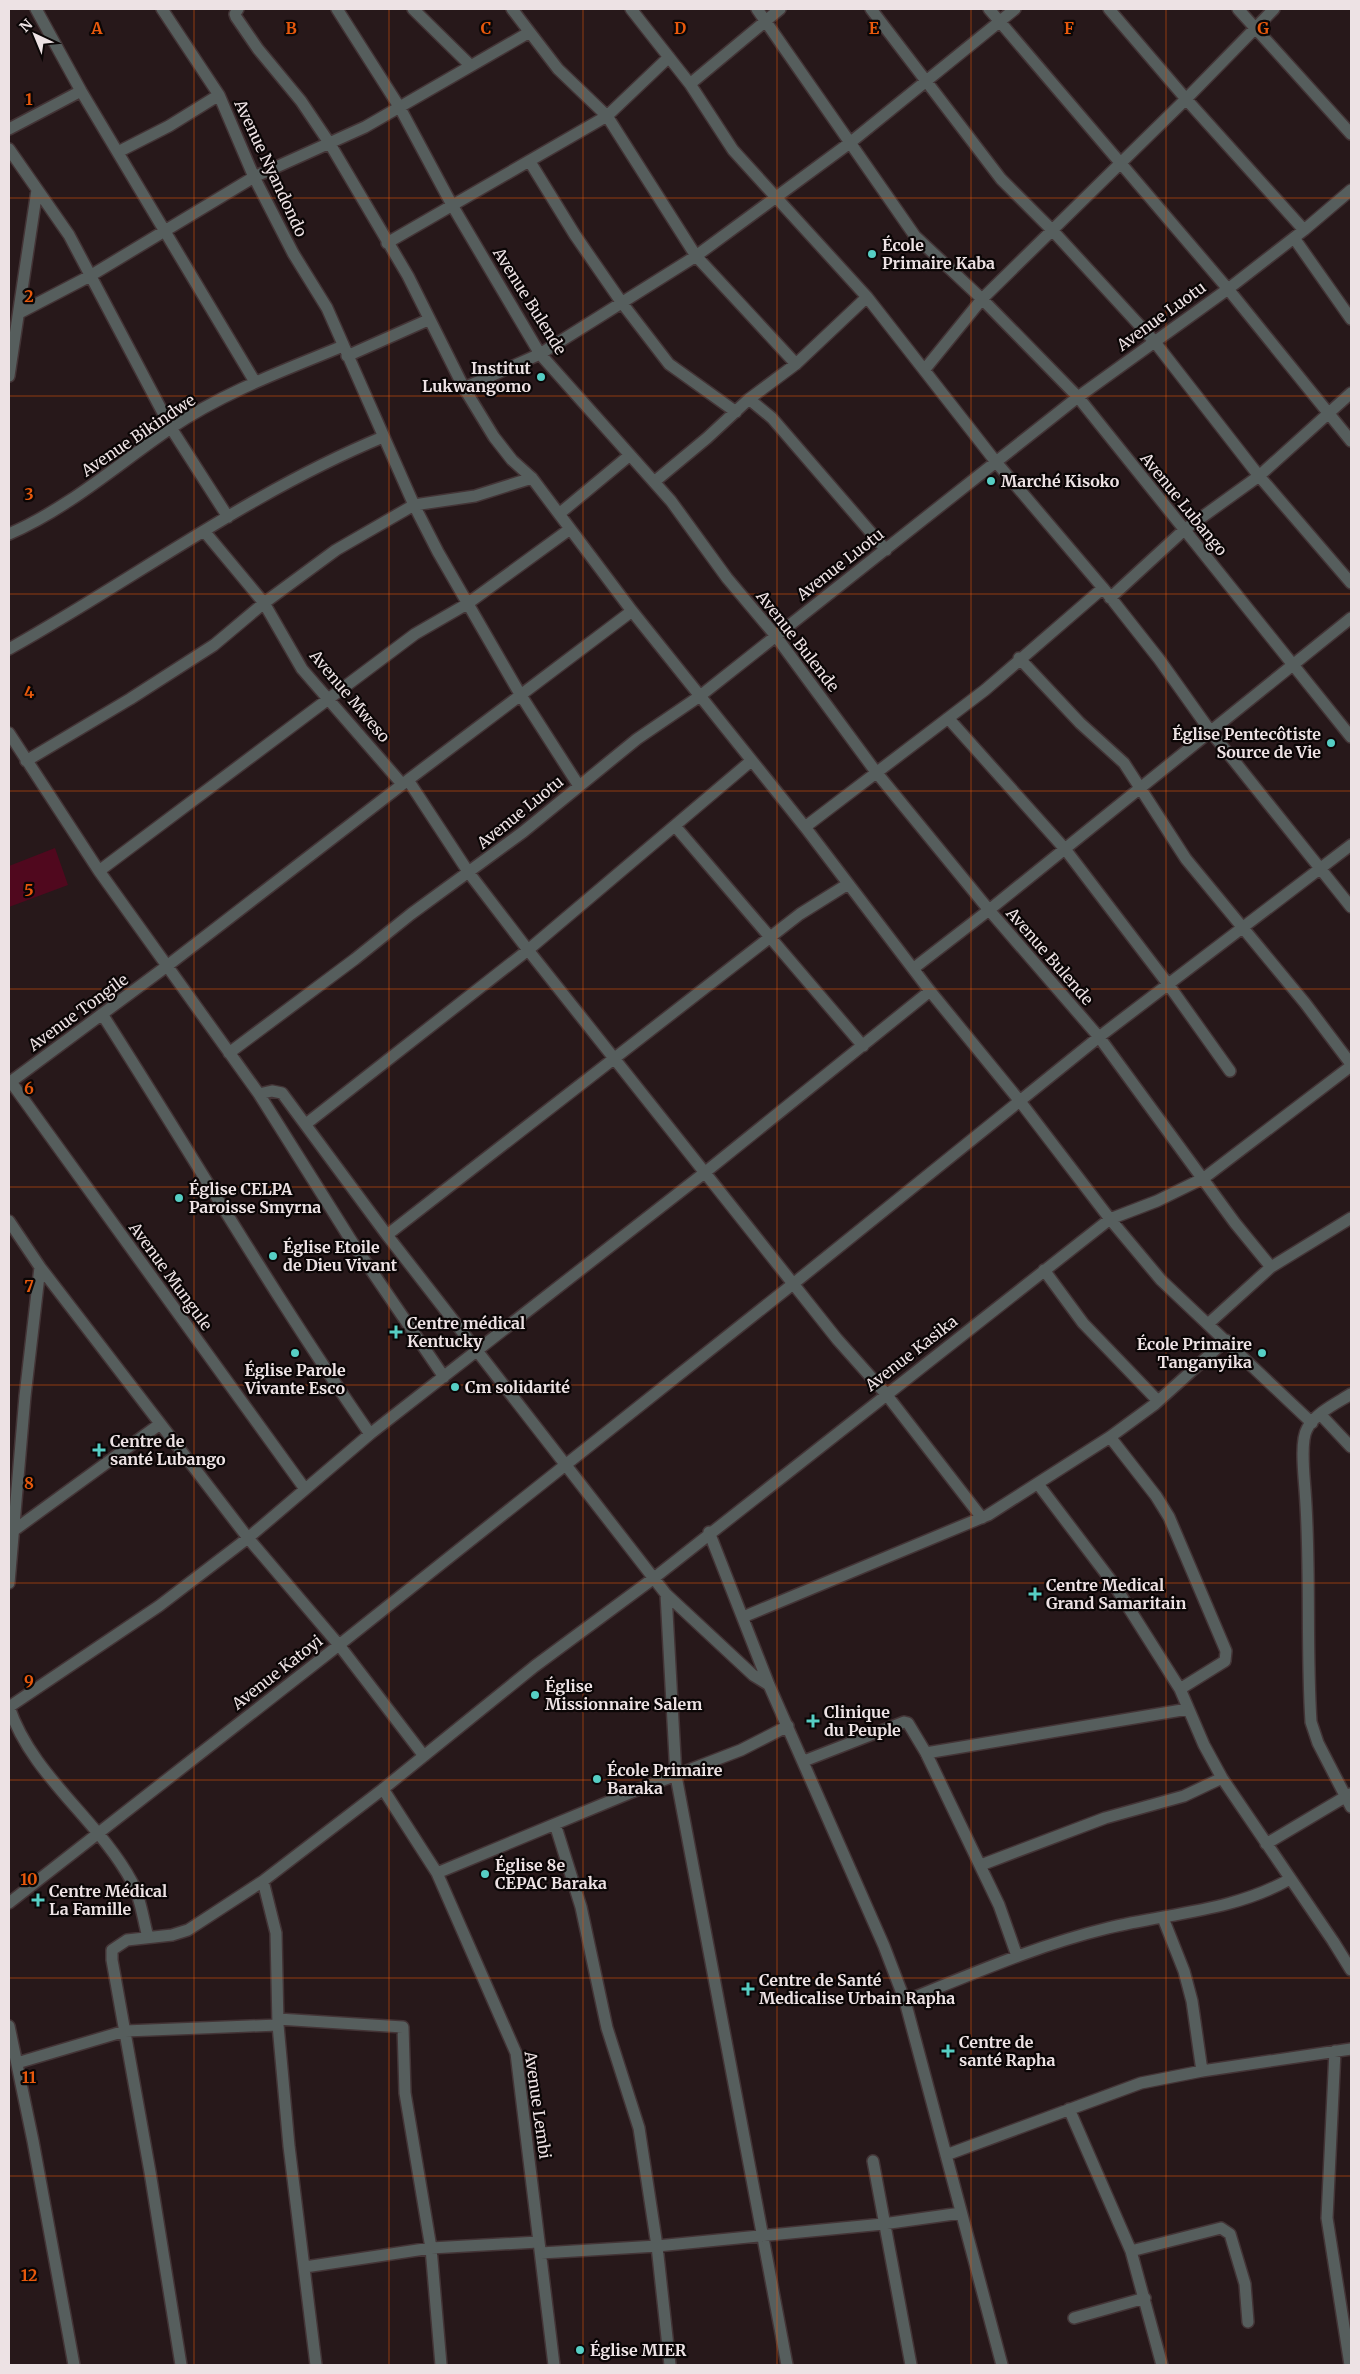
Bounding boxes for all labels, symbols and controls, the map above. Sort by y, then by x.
north arrow [10,10,60,60]
text: N [16,15,36,36]
text: A [90,18,103,38]
text: B [285,18,297,38]
text: C [481,18,491,38]
text: D [674,18,686,38]
text: E [869,18,880,38]
text: F [1064,18,1074,38]
text: G [1257,18,1269,38]
text: 1 [25,89,33,109]
street label: Avenue Nyandondo [230,95,312,240]
place label: École Primaire Kaba [882,235,995,273]
street label: Avenue Bulende [488,243,571,358]
marker: École Primaire Kaba [866,248,878,260]
street label: Avenue Luotu [1112,277,1209,356]
text: 2 [24,286,34,306]
place label: Institut Lukwangomo [422,358,532,396]
marker: Institut Lukwangomo [535,371,547,383]
street label: Avenue Bikindwe [76,389,199,481]
street label: Avenue Lubango [1136,448,1232,560]
place label: Marché Kisoko [1001,471,1120,491]
marker: Marché Kisoko [985,475,997,487]
text: 3 [24,484,34,504]
street label: Avenue Luotu [792,524,888,605]
street label: Avenue Bulende [752,586,844,695]
street label: Avenue Mweso [305,645,394,746]
text: 4 [24,682,34,702]
place label: Église Pentecôtiste Source de Vie [1172,724,1321,762]
marker: Église Pentecôtiste Source de Vie [1325,737,1337,749]
street label: Avenue Luotu [472,771,567,854]
text: 5 [24,880,34,900]
street label: Avenue Bulende [1002,902,1098,1009]
street label: Avenue Tongile [23,969,132,1056]
text: 6 [24,1078,34,1098]
place label: Église CELPA Paroisse Smyrna [189,1179,321,1217]
marker: Église CELPA Paroisse Smyrna [173,1192,185,1204]
street label: Avenue Mungule [124,1217,217,1334]
place label: Église Etoile de Dieu Vivant [283,1237,398,1275]
marker: Église Etoile de Dieu Vivant [267,1250,279,1262]
text: 7 [24,1276,34,1296]
street label: Avenue Kasika [860,1311,961,1396]
place label: Centre médical Kentucky [407,1313,525,1351]
marker: Centre médical Kentucky [389,1325,403,1339]
place label: École Primaire Tanganyika [1137,1334,1252,1372]
marker: Église Parole Vivante Esco [289,1347,301,1359]
marker: École Primaire Tanganyika [1256,1347,1268,1359]
place label: Église Parole Vivante Esco [244,1360,346,1398]
place label: Cm solidarité [465,1377,570,1397]
marker: Cm solidarité [449,1381,461,1393]
place label: Centre de santé Lubango [110,1431,226,1469]
marker: Centre de santé Lubango [92,1443,106,1457]
text: 8 [24,1473,34,1493]
place label: Centre Medical Grand Samaritain [1046,1575,1186,1613]
marker: Centre Medical Grand Samaritain [1028,1587,1042,1601]
street label: Avenue Katoyi [227,1630,326,1714]
text: 9 [24,1671,34,1691]
place label: Église Missionnaire Salem [545,1676,702,1714]
marker: Église Missionnaire Salem [529,1689,541,1701]
place label: Clinique du Peuple [824,1702,901,1740]
marker: Clinique du Peuple [806,1714,820,1728]
place label: École Primaire Baraka [607,1760,723,1798]
marker: École Primaire Baraka [591,1773,603,1785]
place label: Église 8e CEPAC Baraka [495,1855,607,1893]
marker: Église 8e CEPAC Baraka [479,1868,491,1880]
text: 10 [20,1869,38,1889]
place label: Centre Médical La Famille [49,1881,167,1919]
marker: Centre Médical La Famille [31,1893,45,1907]
place label: Centre de Santé Medicalise Urbain Rapha [759,1970,955,2008]
marker: Centre de Santé Medicalise Urbain Rapha [741,1982,755,1996]
place label: Centre de santé Rapha [959,2032,1055,2070]
marker: Centre de santé Rapha [941,2044,955,2058]
street label: Avenue Lembi [520,2049,555,2160]
text: 11 [22,2067,37,2087]
text: 12 [21,2265,37,2285]
place label: Église MIER [590,2340,687,2360]
marker: Église MIER [574,2344,586,2356]

